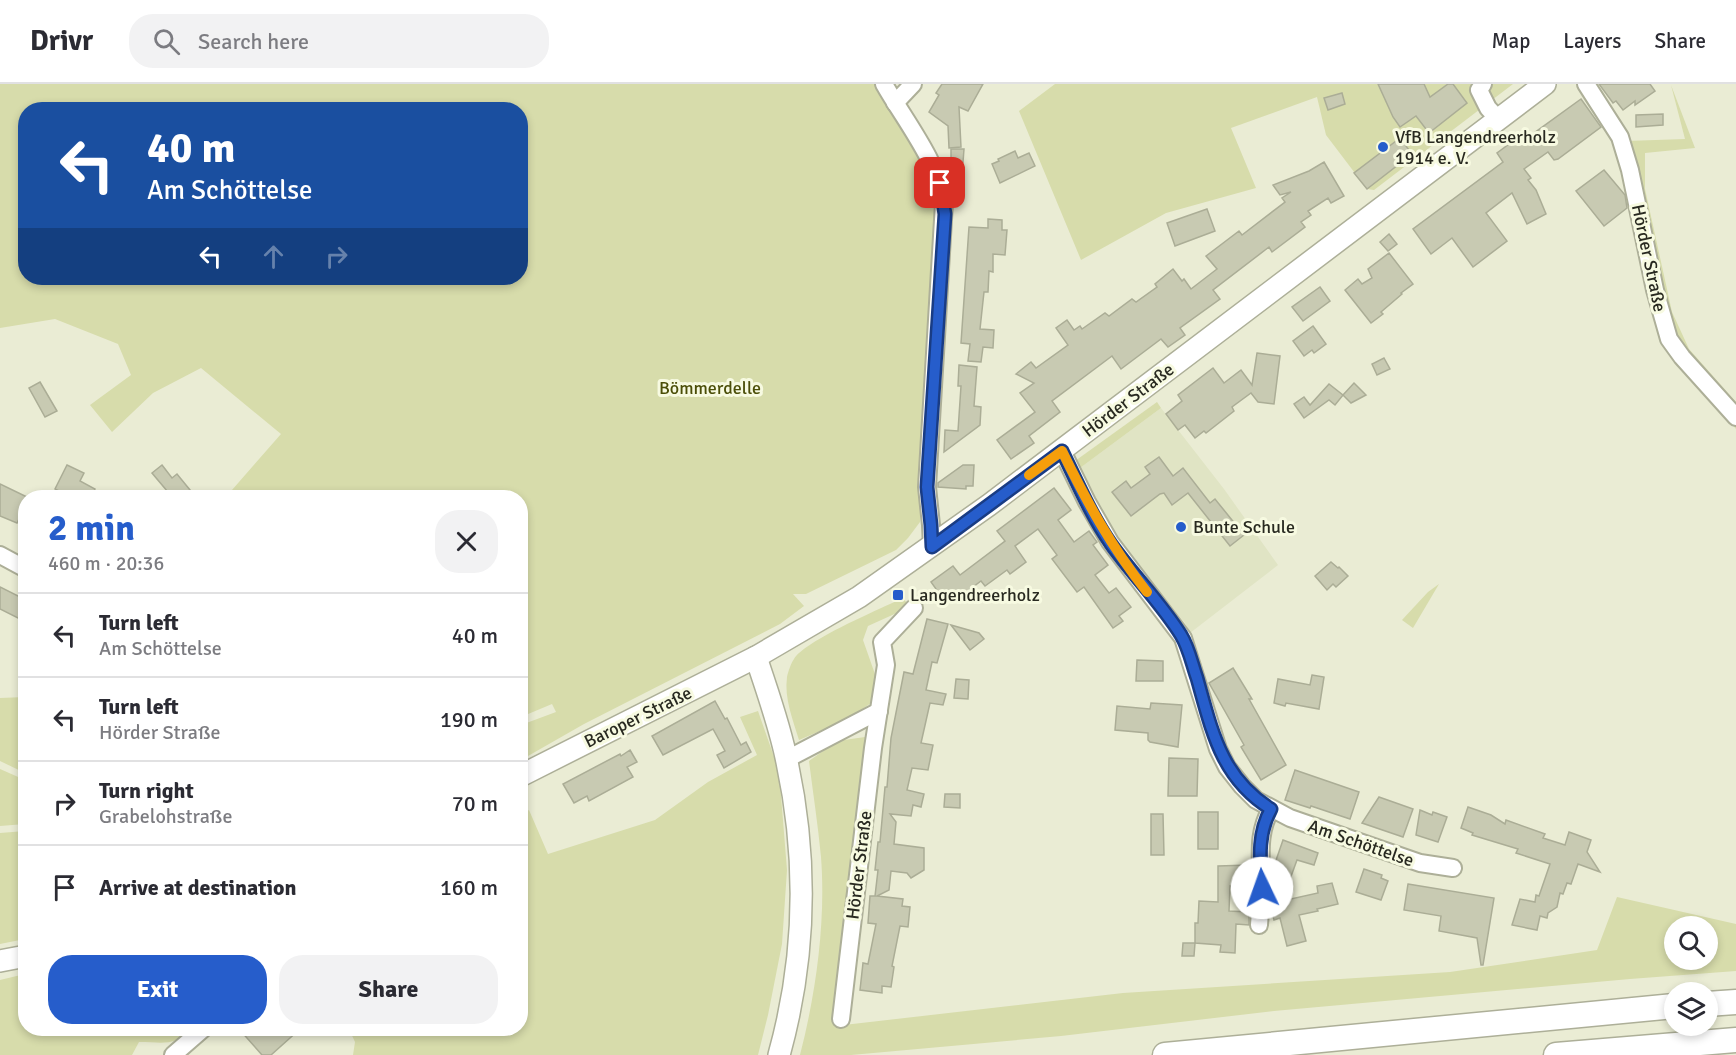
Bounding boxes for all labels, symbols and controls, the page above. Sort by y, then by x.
search box [129,14,549,68]
text: Drivr [30,24,93,58]
icon: search [150,25,183,58]
text: Search here [198,28,309,55]
text: Map [1492,28,1530,54]
text: Layers [1563,28,1621,54]
text: Share [1654,28,1706,54]
text: 40 m [147,123,236,174]
icon: left [48,126,126,204]
place label: VfB Langendreerholz 1914 e. V. [1395,126,1556,169]
marker: VfB Langendreerholz 1914 e. V. [1376,140,1390,154]
pin [914,157,965,208]
icon: arrive [923,166,956,199]
text: Am Schöttelse [147,174,313,207]
street label: Hörder Straße [1627,202,1671,314]
icon: left [194,240,227,273]
icon: ahead [257,240,290,273]
icon: right [320,240,353,273]
street label: Hörder Straße [1078,358,1178,442]
park label: Bömmerdelle [659,377,761,399]
text: 2 min [48,506,135,551]
button: close [435,510,498,573]
place label: Bunte Schule [1193,516,1295,538]
marker: Bunte Schule [1174,520,1188,534]
text: 460 m · 20:36 [48,551,164,576]
place label: Langendreerholz [910,584,1040,606]
marker: Langendreerholz [891,588,905,602]
text: Turn left [99,609,179,636]
icon: left [48,619,81,652]
text: 40 m [452,622,498,649]
text: Am Schöttelse [99,636,222,661]
street label: Baroper Straße [581,681,695,753]
text: Turn left [99,693,179,720]
icon: left [48,703,81,736]
text: 190 m [440,706,498,733]
text: Hörder Straße [99,720,220,745]
text: Turn right [99,777,194,804]
icon: right [48,787,81,820]
text: 70 m [452,790,498,817]
text: Grabelohstraße [99,804,232,829]
street label: Hörder Straße [841,809,877,921]
street label: Am Schöttelse [1305,815,1417,871]
position arrow [1230,856,1294,920]
icon: arrive [48,871,81,904]
text: Arrive at destination [99,874,296,901]
text: 160 m [440,874,498,901]
map controls [1664,916,1718,1036]
button: search [1664,916,1718,970]
button: Exit [48,955,267,1024]
button: Share [279,955,498,1024]
button: layers [1664,982,1718,1036]

